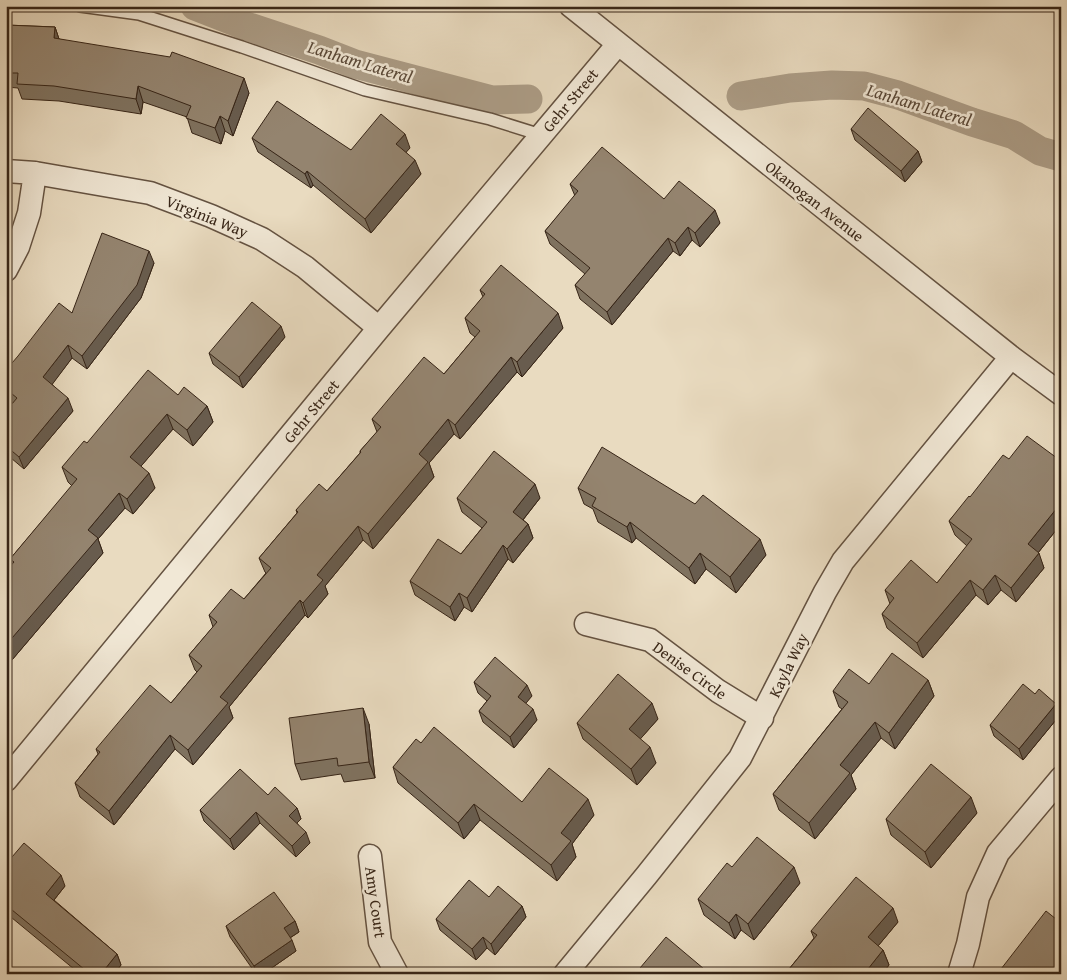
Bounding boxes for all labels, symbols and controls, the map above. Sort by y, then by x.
water label: Lanham Lateral [303,32,416,90]
street label: Gehr Street [536,63,604,137]
water label: Lanham Lateral [862,75,975,133]
street label: Okanogan Avenue [760,155,870,247]
street label: Virginia Way [162,189,252,243]
street label: Gehr Street [277,374,345,448]
street label: Kayla Way [762,629,814,701]
street label: Denise Circle [648,635,732,705]
street label: Amy Court [359,865,393,940]

